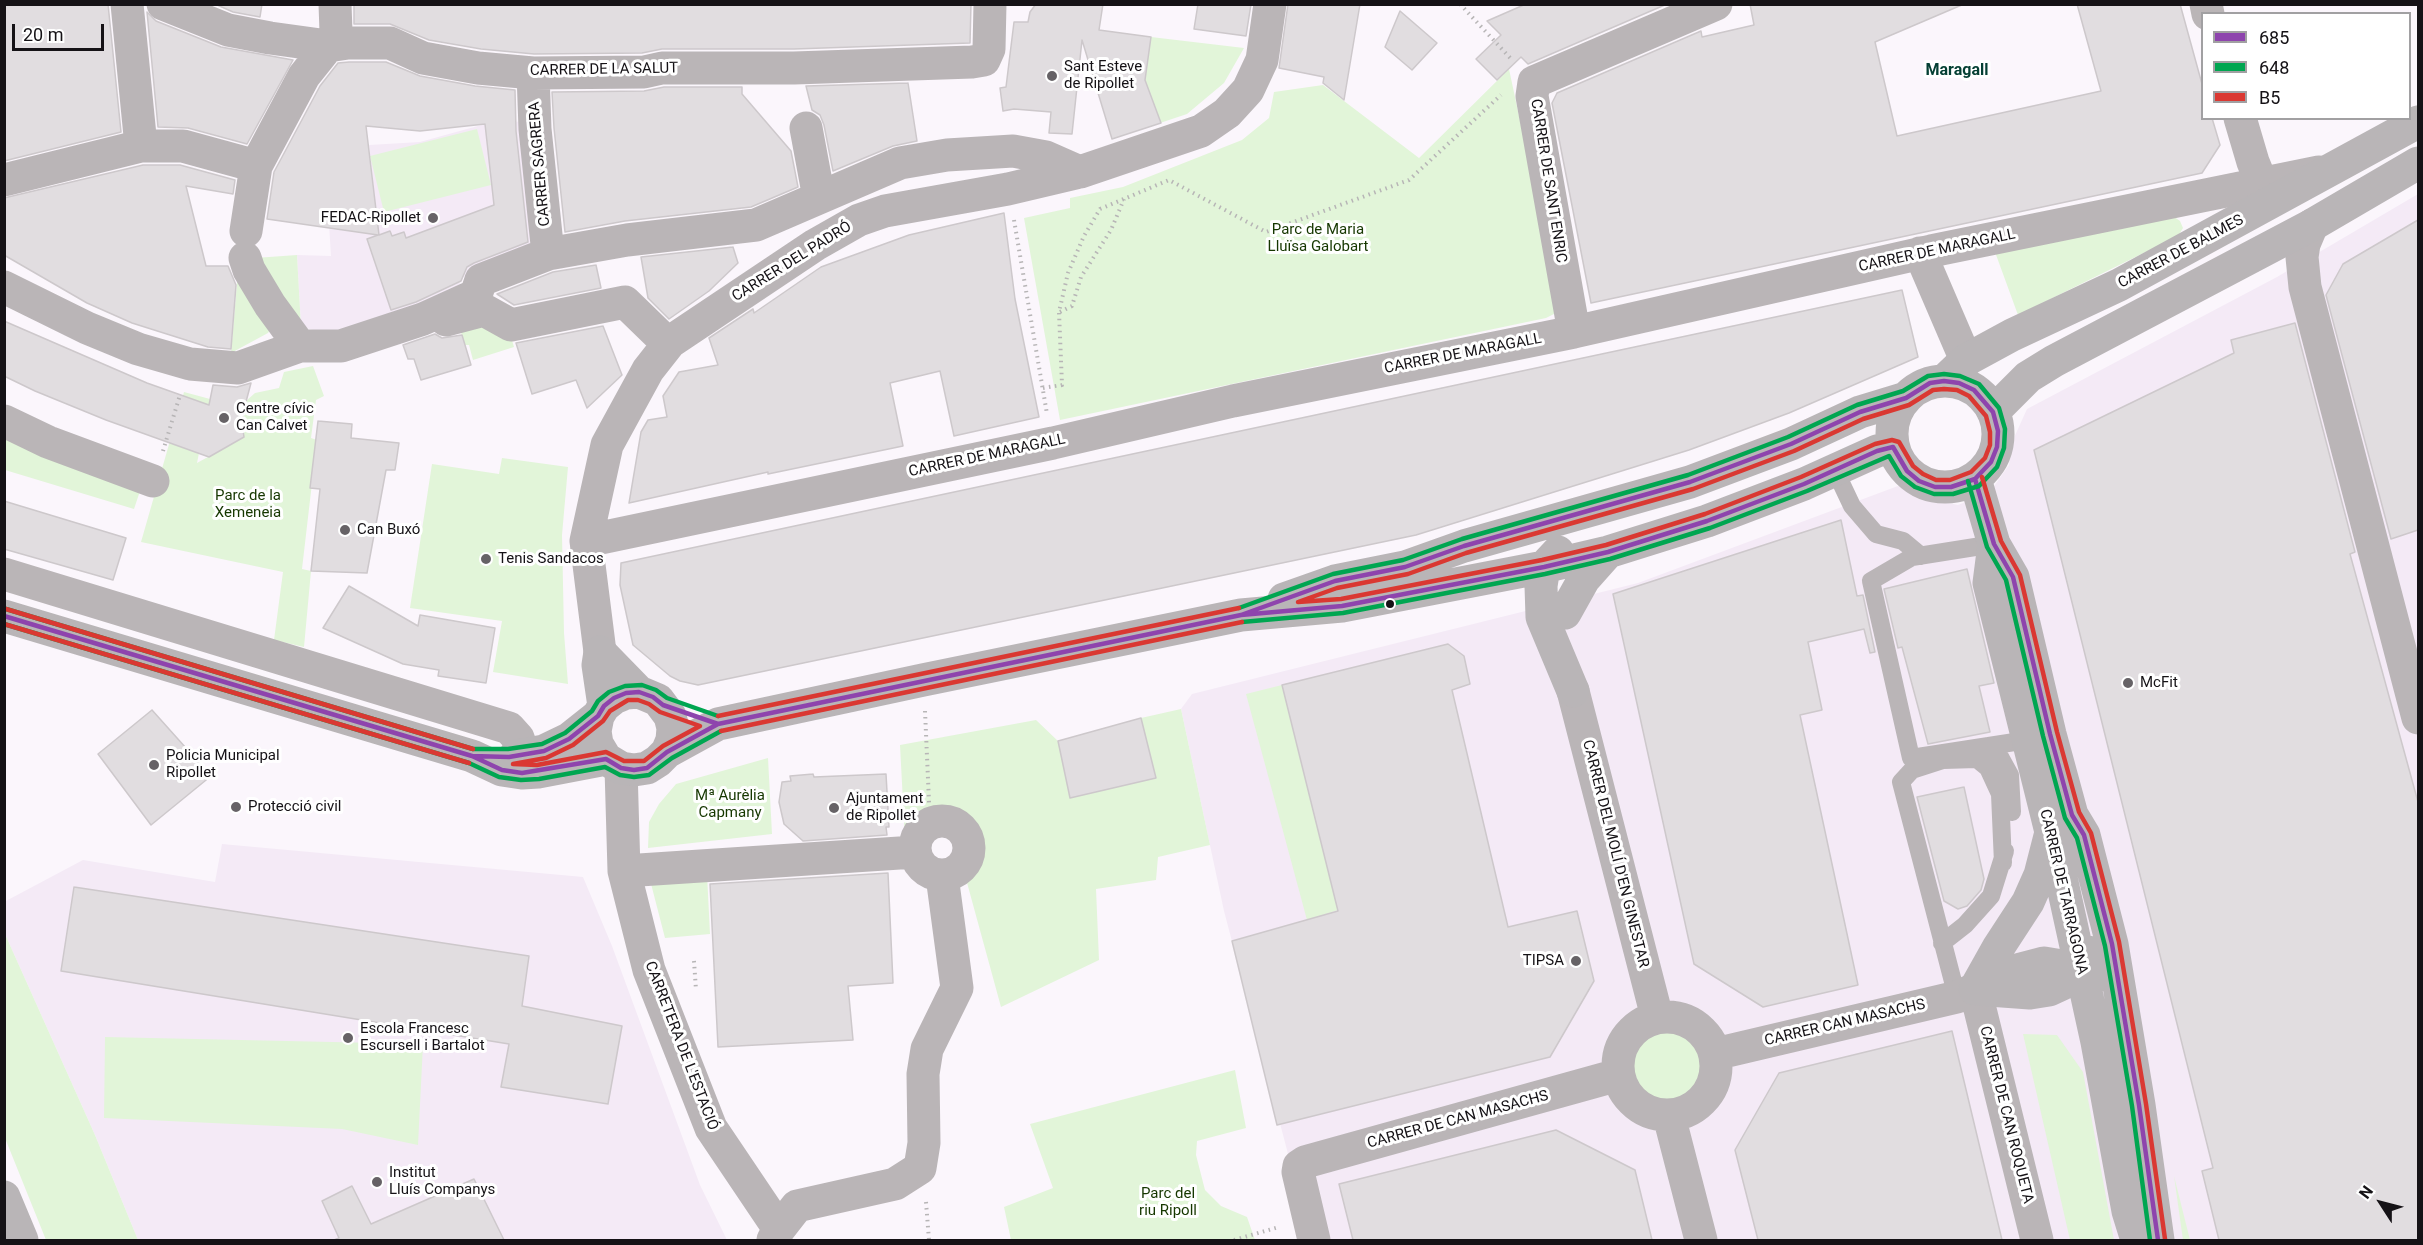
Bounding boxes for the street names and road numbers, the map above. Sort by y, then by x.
street label: CARRER DE LA SALUT [530,60,678,80]
street label: CARRER DE SANT ENRIC [1526,98,1570,264]
street label: CARRER SAGRERA [526,101,554,227]
street label: CARRER DE BALMES [2115,211,2247,293]
street label: CARRER DEL PADRÓ [729,218,855,306]
street label: CARRER DE MARAGALL [1857,226,2017,276]
street label: CARRER DE MARAGALL [1383,330,1543,378]
street label: CARRER DE MARAGALL [907,431,1067,481]
street label: CARRER DEL MOLÍ D'EN GINESTAR [1578,738,1652,970]
street label: CARRER DE TARRAGONA [2035,808,2091,976]
street label: CARRETERA DE L'ESTACIÓ [640,959,722,1133]
street label: CARRER CAN MASACHS [1763,996,1927,1050]
street label: CARRER DE CAN ROQUETA [1975,1025,2037,1205]
street label: CARRER DE CAN MASACHS [1366,1087,1550,1153]

